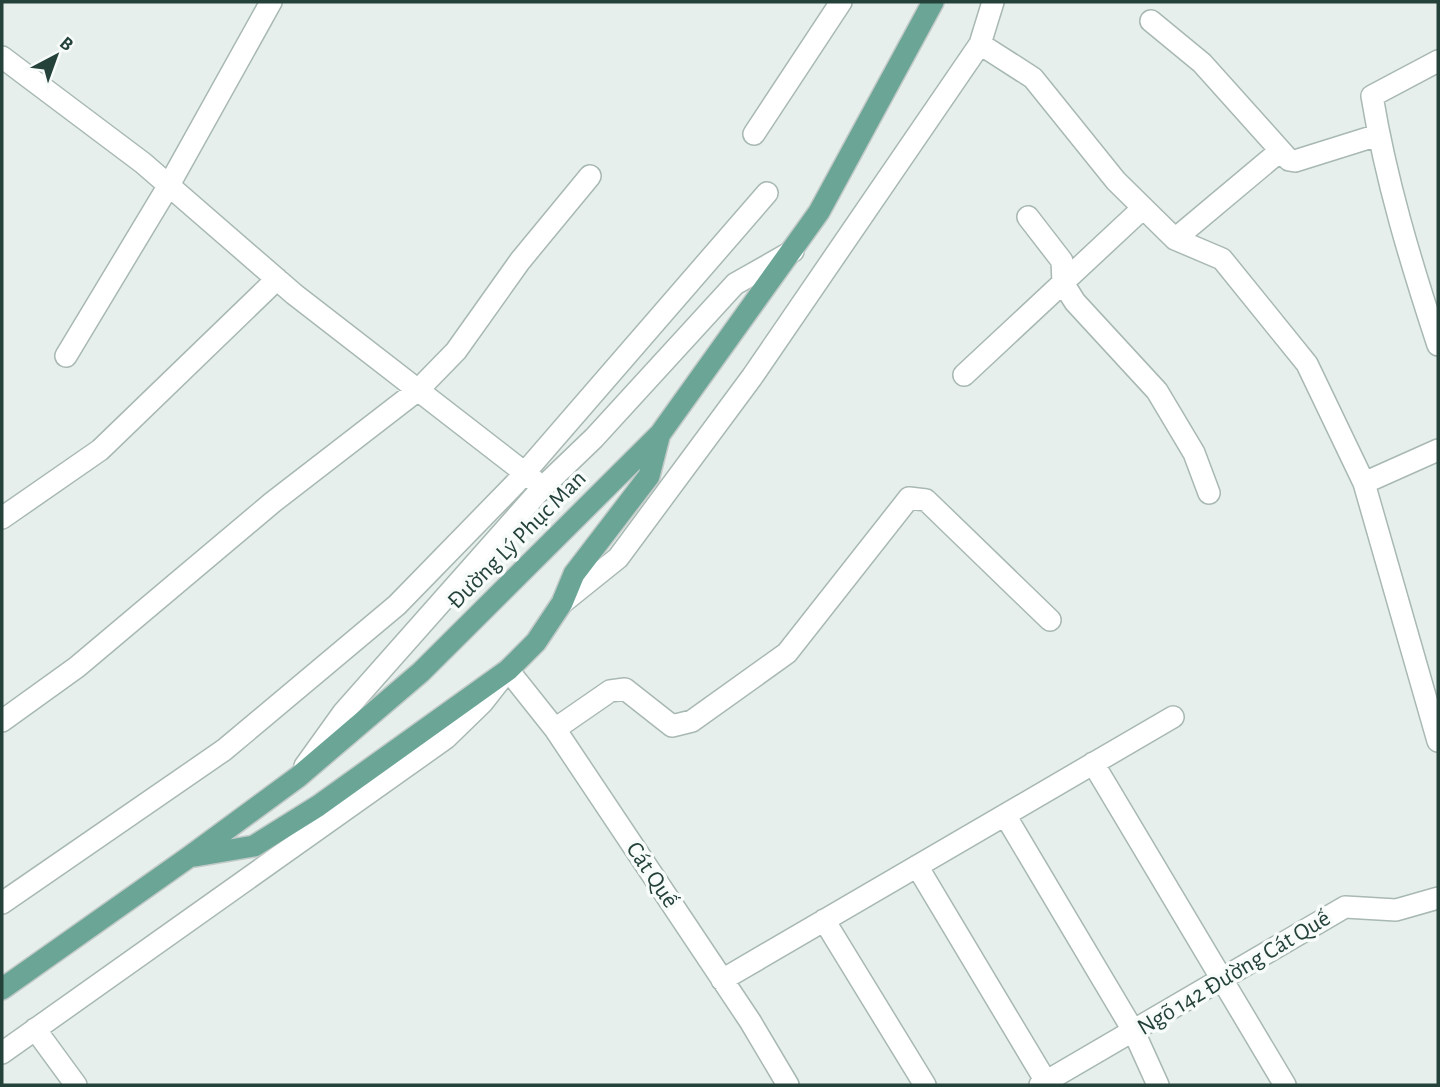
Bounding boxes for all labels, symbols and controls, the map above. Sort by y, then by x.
north arrow [21,21,91,91]
text: B [56,34,77,55]
street label: Đường Lý Phục Man [443,466,591,614]
street label: Cát Quế [621,838,683,912]
street label: Ngõ 142 Đường Cát Quế [1133,906,1335,1040]

